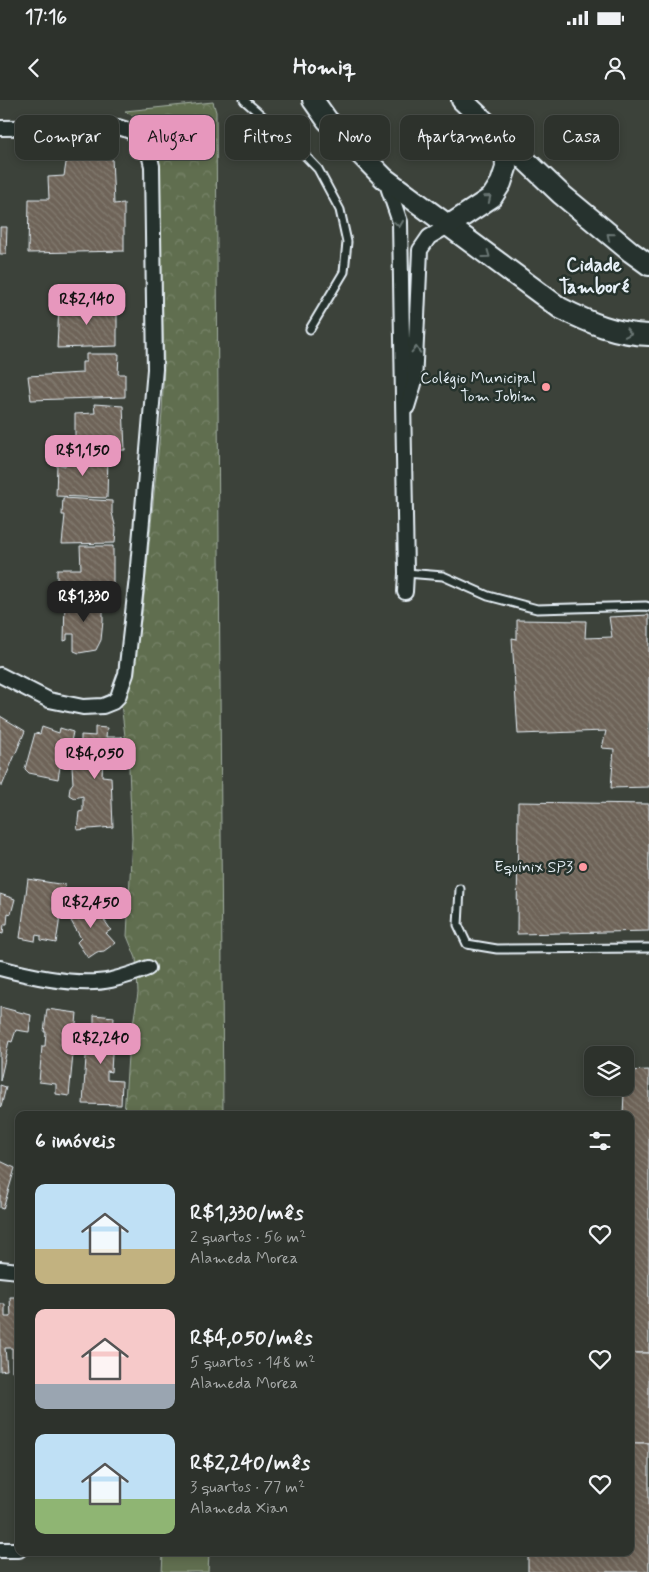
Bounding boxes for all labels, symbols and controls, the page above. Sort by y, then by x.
text: 17:16 [25,5,67,30]
icon: back [20,54,48,82]
text: Homiq [293,54,356,82]
icon: person [601,54,629,82]
chip: Comprar [15,115,119,160]
chip: Alugar [129,115,215,160]
chip: Filtros [225,115,310,160]
chip: Novo [320,115,390,160]
chip: Apartamento [400,115,534,160]
chip: Casa [544,115,619,160]
one-way arrow [482,196,491,204]
one-way arrow [393,220,403,229]
one-way arrow [607,233,616,241]
one-way arrow [481,249,491,258]
district label: Cidade Tamboré [559,253,630,300]
pin: R$2,140 [41,284,133,326]
text: R$2,140 [59,289,115,310]
one-way arrow [623,327,632,338]
one-way arrow [411,346,421,354]
place label: Colégio Municipal Tom Jobim [420,368,536,407]
marker: Colégio Municipal Tom Jobim [540,381,552,393]
pin: R$1,150 [37,434,129,477]
text: R$1,150 [56,440,110,461]
pin: R$1,330 [38,580,130,623]
text: R$1,330 [58,586,110,607]
pin: R$4,050 [49,738,141,780]
text: R$4,050 [66,743,124,764]
place label: Equinix SP3 [494,857,573,878]
marker: Equinix SP3 [577,861,589,873]
pin: R$2,450 [45,886,137,929]
text: R$2,450 [62,892,120,913]
pin: R$2,240 [55,1022,147,1065]
text: R$2,240 [73,1028,129,1049]
map controls [584,1046,634,1096]
button: layers [584,1046,634,1096]
text: 6 imóveis [35,1127,115,1155]
icon: filters [586,1127,614,1155]
text: R$1,330/mês [190,1199,303,1227]
icon: home [75,1204,135,1264]
icon: heart [586,1220,614,1248]
text: 2 quartos · 56 m² [190,1227,306,1248]
text: Alameda Morea [190,1248,298,1269]
text: R$4,050/mês [190,1324,312,1352]
icon: home [75,1329,135,1389]
icon: heart [586,1345,614,1373]
text: 5 quartos · 148 m² [190,1352,315,1373]
text: Alameda Morea [190,1373,298,1394]
text: R$2,240/mês [190,1449,310,1477]
icon: home [75,1454,135,1514]
icon: heart [586,1470,614,1498]
text: 3 quartos · 77 m² [190,1477,305,1498]
text: Alameda Xian [190,1498,288,1519]

